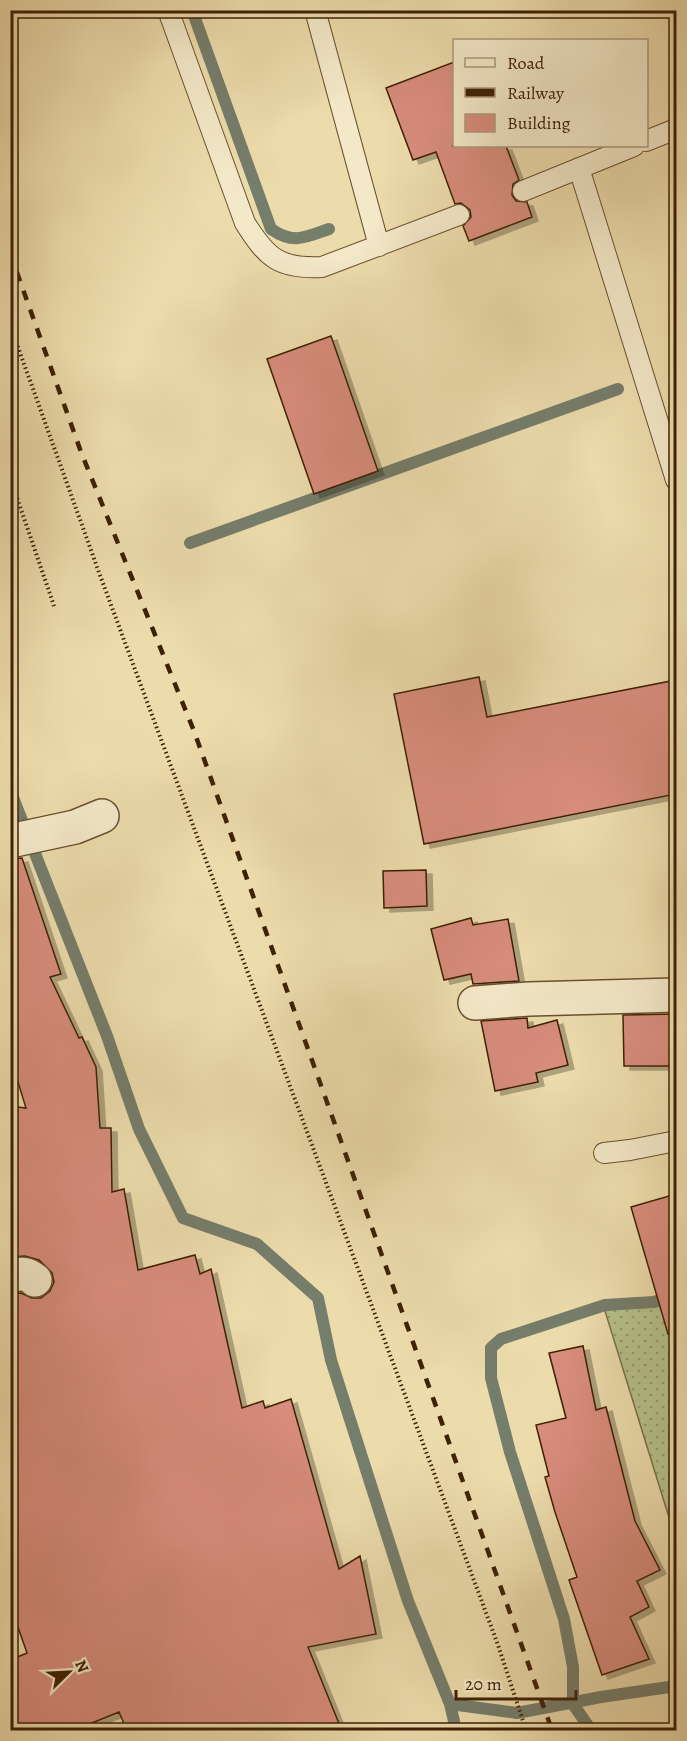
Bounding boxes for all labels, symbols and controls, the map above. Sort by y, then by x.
legend [453,39,648,147]
text: Road [507,51,545,75]
text: Railway [507,81,565,105]
text: Building [507,111,571,135]
north arrow [39,1642,99,1702]
text: N [69,1657,94,1676]
scale bar [456,1663,576,1701]
text: 20 m [465,1672,502,1696]

